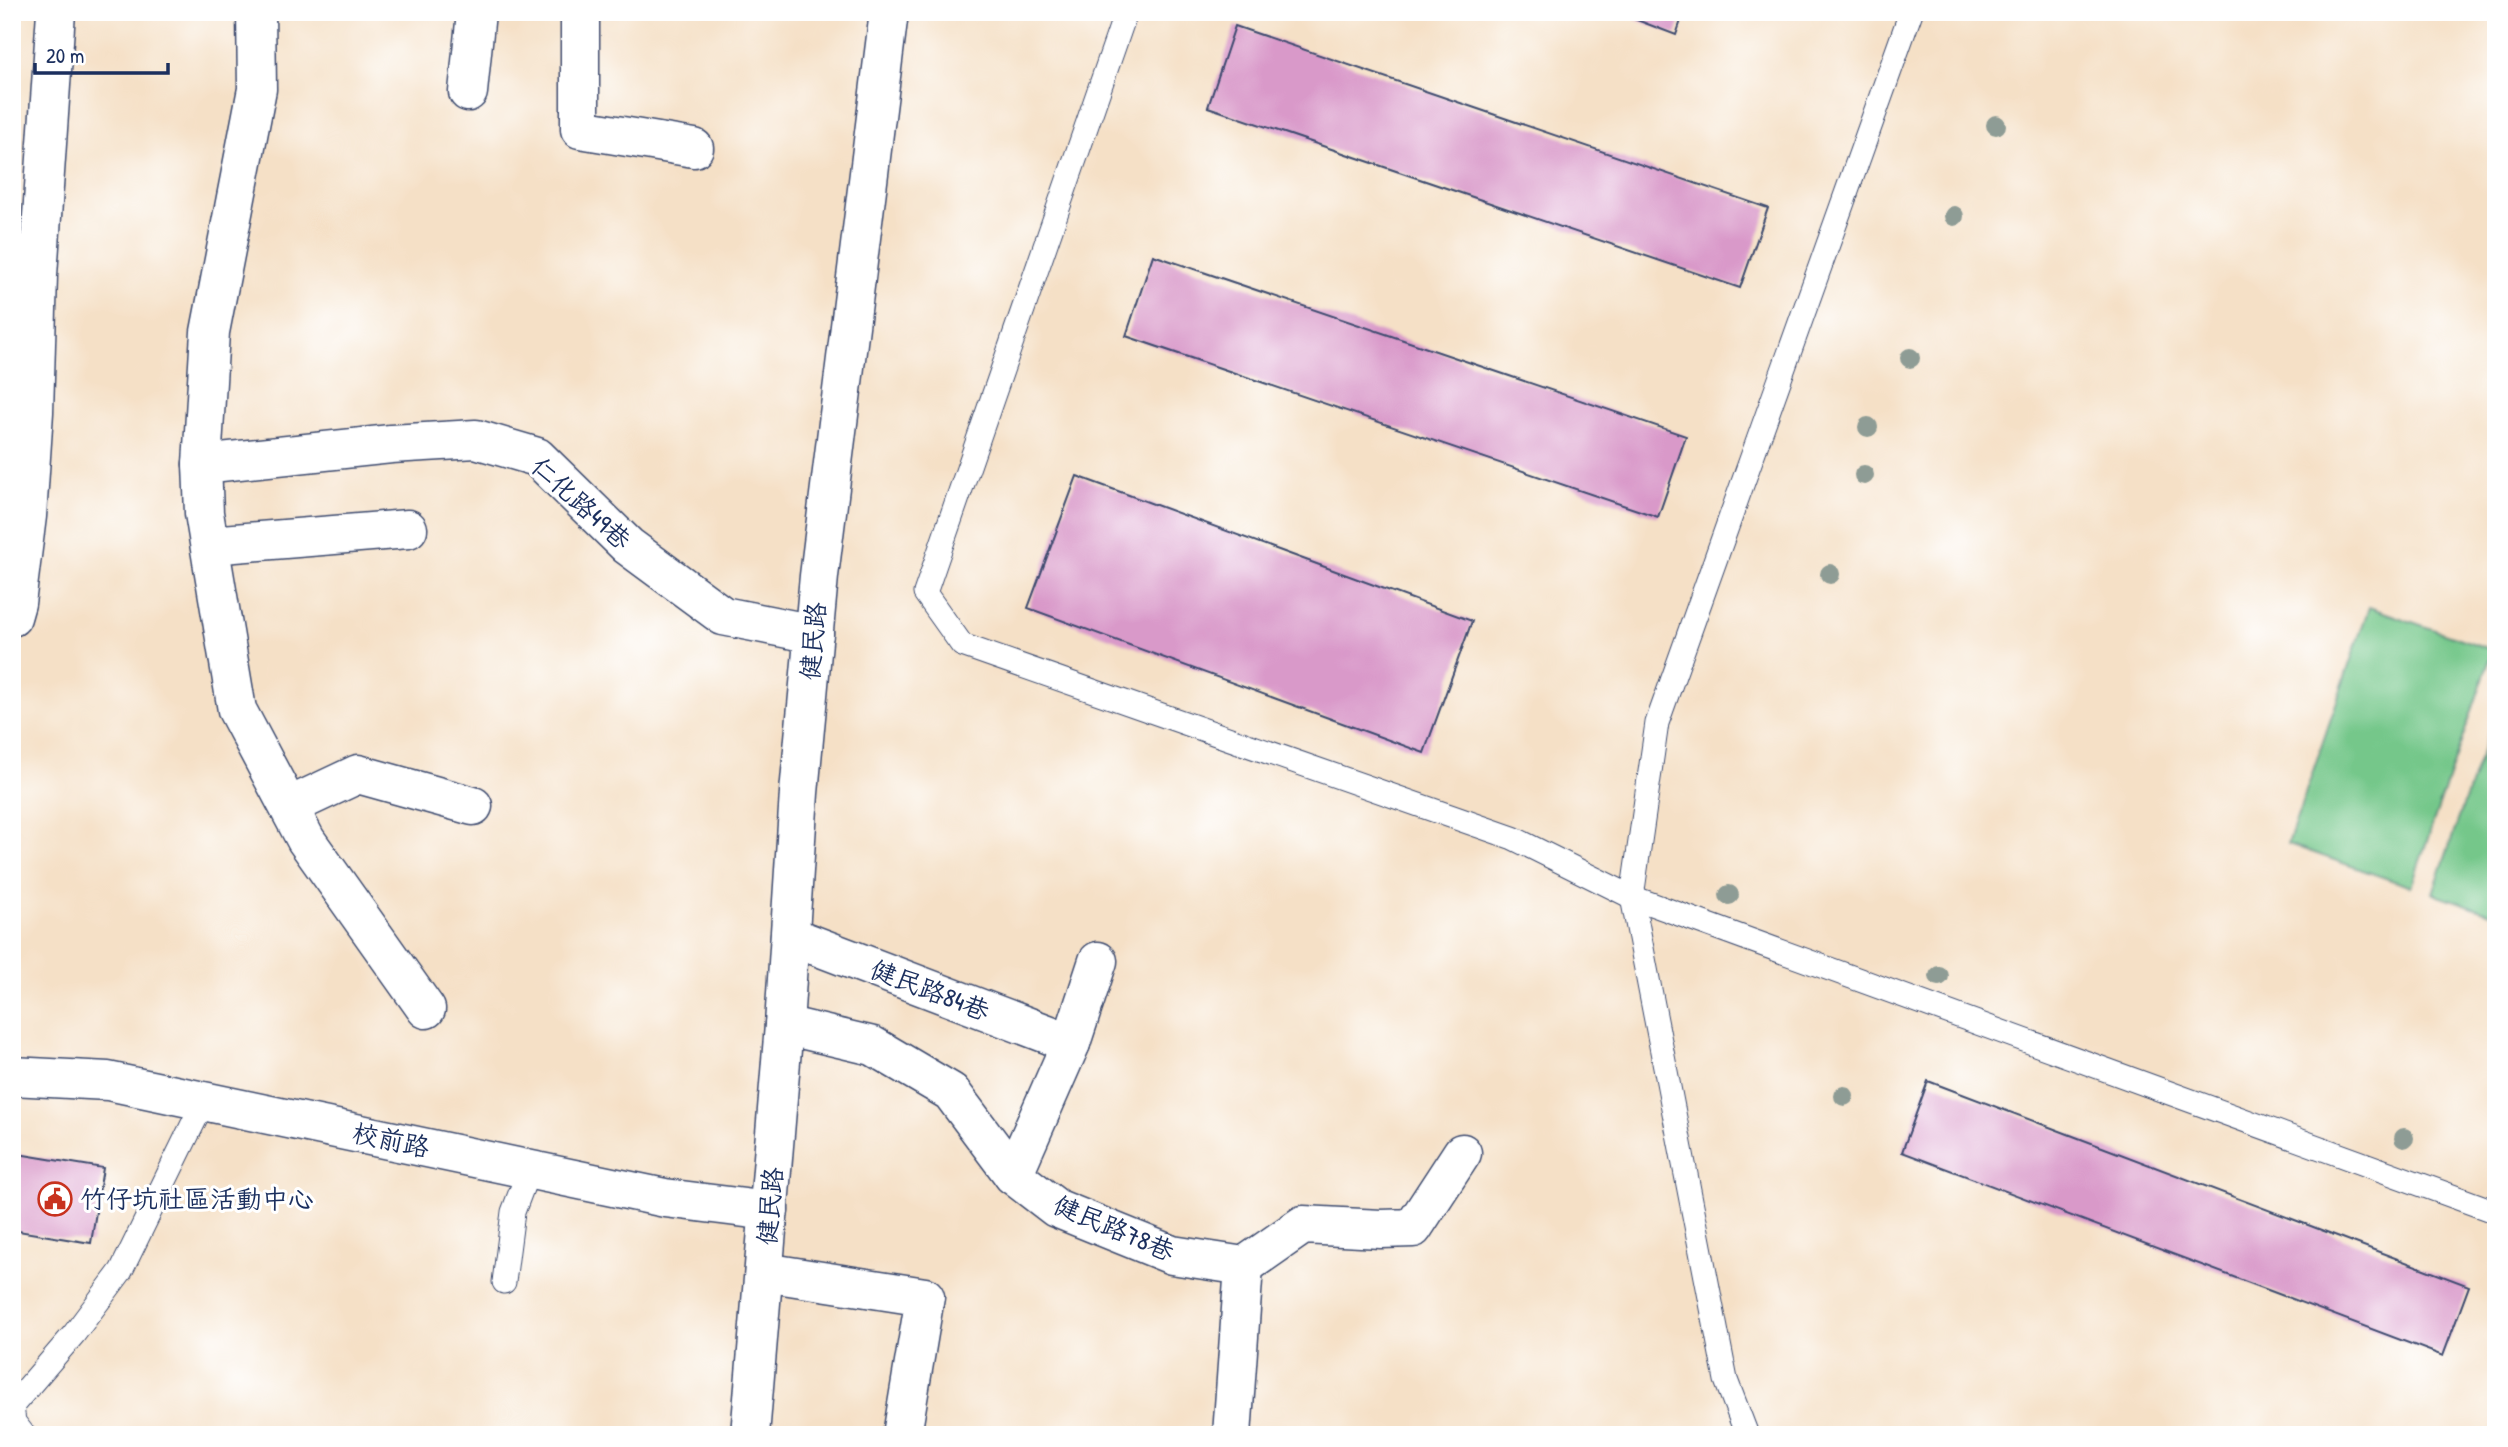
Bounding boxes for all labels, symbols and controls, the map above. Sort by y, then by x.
scale bar [35,32,168,76]
text: 20 m [46,41,84,70]
street label: 仁化路49巷 [524,448,639,557]
street label: 健民路 [792,601,833,681]
street label: 健民路84巷 [866,951,995,1028]
street label: 校前路 [349,1114,433,1165]
street label: 健民路 [749,1166,790,1246]
public building icon: 竹仔坑社區活動中心 [36,1180,74,1218]
place label: 竹仔坑社區活動中心 [80,1181,314,1216]
street label: 健民路78巷 [1048,1186,1180,1269]

